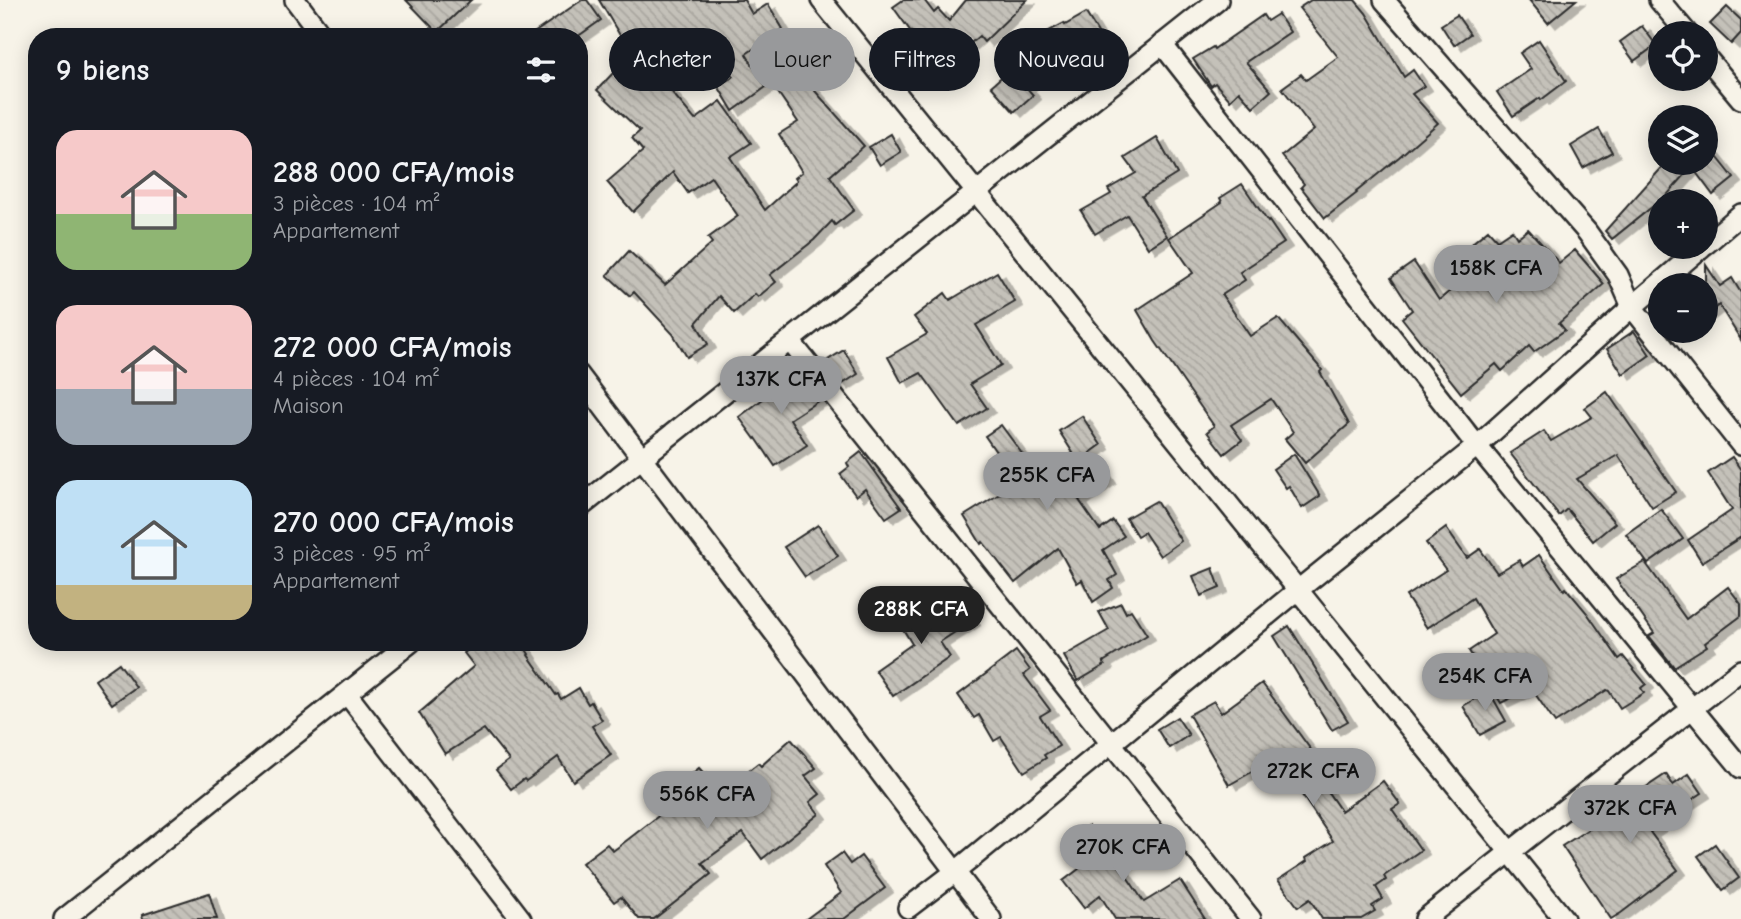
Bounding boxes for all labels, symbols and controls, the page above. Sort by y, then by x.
map controls [1648,21,1718,343]
button: locate [1648,21,1718,91]
chip: Acheter [609,28,735,91]
chip: Louer [749,28,855,91]
chip: Filtres [869,28,980,91]
chip: Nouveau [994,28,1129,91]
icon: filters [522,51,560,89]
text: 9 biens [56,53,149,88]
button: layers [1648,105,1718,175]
text: 288 000 CFA/mois [273,155,514,190]
icon: home [112,158,196,242]
button: + [1648,189,1718,259]
text: 3 pièces · 104 m² [273,190,440,217]
text: Appartement [273,217,399,244]
pin: 158K CFA [1424,246,1568,305]
text: 158K CFA [1450,254,1542,281]
button: − [1648,273,1718,343]
text: 272 000 CFA/mois [273,330,512,365]
icon: home [112,333,196,417]
pin: 137K CFA [709,356,853,416]
text: 4 pièces · 104 m² [273,365,439,392]
text: 137K CFA [736,365,826,392]
text: Maison [273,392,344,419]
pin: 255K CFA [975,452,1119,512]
text: 255K CFA [999,461,1095,488]
text: 270 000 CFA/mois [273,505,514,540]
icon: home [112,508,196,592]
text: 3 pièces · 95 m² [273,540,430,567]
text: Appartement [273,567,399,594]
pin: 288K CFA [849,586,993,646]
text: 288K CFA [874,595,968,622]
pin: 254K CFA [1413,654,1557,713]
text: 254K CFA [1438,662,1532,689]
pin: 272K CFA [1241,748,1385,808]
text: 272K CFA [1267,757,1359,784]
pin: 556K CFA [635,772,779,831]
text: 556K CFA [659,780,755,807]
pin: 372K CFA [1558,786,1702,845]
text: 372K CFA [1584,794,1676,821]
pin: 270K CFA [1051,824,1195,884]
text: 270K CFA [1076,833,1170,860]

